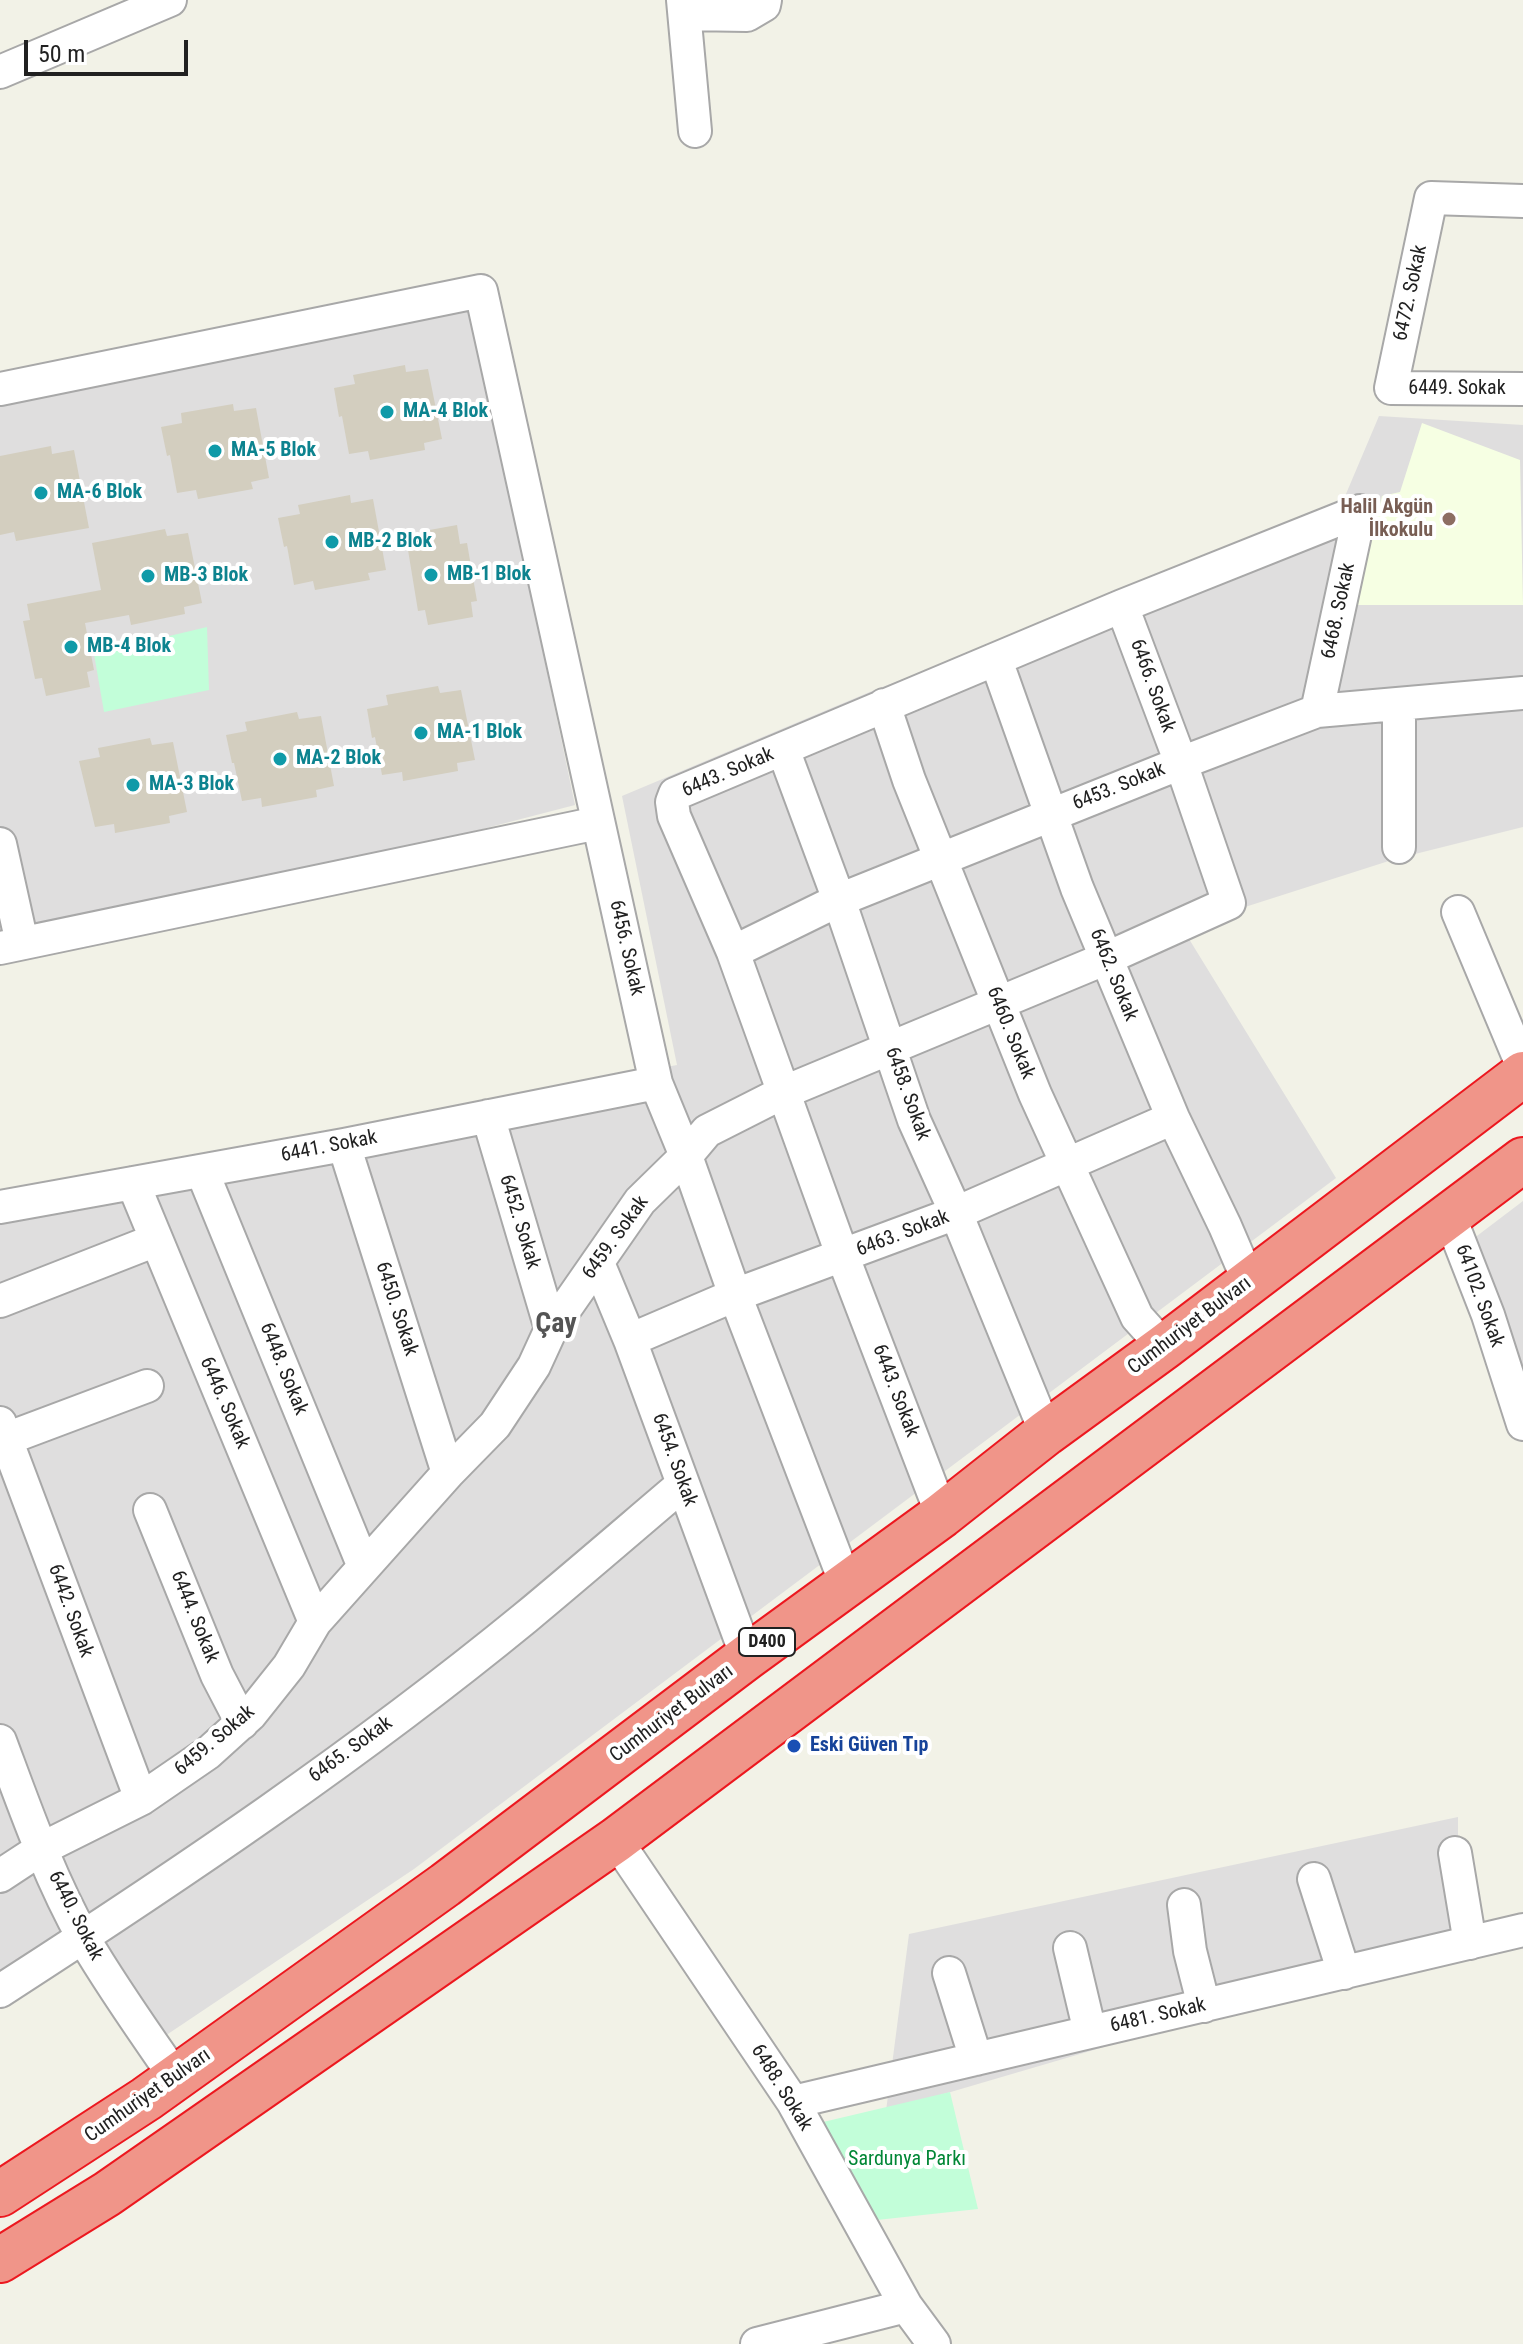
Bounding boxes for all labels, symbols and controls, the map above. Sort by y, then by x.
scale bar [28,24,192,74]
text: 50 m [38,40,85,68]
street label: 6472. Sokak [1389,243,1433,343]
street label: 6449. Sokak [1408,377,1506,401]
place label: MA-4 Blok [403,400,488,424]
marker: MA-4 Blok [378,403,396,421]
place label: MA-5 Blok [231,439,316,463]
marker: MA-5 Blok [206,442,224,460]
place label: MA-6 Blok [57,481,142,505]
marker: MA-6 Blok [32,484,50,502]
place label: Halil Akgün İlkokulu [1341,496,1433,543]
marker: Halil Akgün İlkokulu [1440,510,1458,528]
place label: MB-2 Blok [348,530,432,554]
marker: MB-2 Blok [323,533,341,551]
street label: 6468. Sokak [1317,561,1361,661]
place label: MB-1 Blok [447,563,531,587]
place label: MB-3 Blok [164,564,248,588]
marker: MB-1 Blok [422,566,440,584]
marker: MB-3 Blok [139,567,157,585]
place label: MB-4 Blok [87,635,171,659]
street label: 6466. Sokak [1124,636,1180,736]
marker: MB-4 Blok [62,638,80,656]
place label: MA-1 Blok [437,721,522,745]
marker: MA-1 Blok [412,724,430,742]
street label: 6443. Sokak [678,743,778,803]
place label: MA-2 Blok [296,747,381,771]
marker: MA-2 Blok [271,750,289,768]
street label: 6453. Sokak [1069,758,1169,816]
place label: MA-3 Blok [149,773,234,797]
marker: MA-3 Blok [124,776,142,794]
street label: 6456. Sokak [603,898,649,998]
street label: 6462. Sokak [1084,925,1142,1025]
street label: 6460. Sokak [981,983,1039,1083]
street label: 6458. Sokak [879,1044,935,1144]
street label: 6441. Sokak [279,1126,379,1168]
street label: 6452. Sokak [493,1172,545,1272]
street label: 6459. Sokak [578,1192,654,1284]
street label: 6463. Sokak [853,1205,953,1263]
street label: 64102. Sokak [1449,1242,1509,1350]
street label: 6450. Sokak [370,1259,422,1359]
street label: Cumhuriyet Bulvarı [1124,1272,1256,1380]
district label: Çay [535,1308,577,1342]
street label: 6448. Sokak [254,1319,312,1419]
street label: 6443. Sokak [866,1341,924,1441]
street label: 6446. Sokak [194,1353,254,1453]
street label: 6454. Sokak [646,1410,702,1510]
street label: 6442. Sokak [42,1561,98,1661]
street label: 6444. Sokak [165,1567,223,1667]
road number: D400 [739,1628,795,1656]
street label: Cumhuriyet Bulvarı [606,1660,738,1768]
street label: 6459. Sokak [170,1701,260,1781]
street label: 6465. Sokak [305,1712,397,1788]
place label: Eski Güven Tıp [810,1734,929,1758]
marker: Eski Güven Tıp [785,1737,803,1755]
street label: 6440. Sokak [42,1867,108,1965]
street label: 6481. Sokak [1108,1993,1208,2039]
street label: 6488. Sokak [745,2040,817,2136]
street label: Cumhuriyet Bulvarı [80,2044,216,2148]
park label: Sardunya Parkı [848,2148,966,2172]

